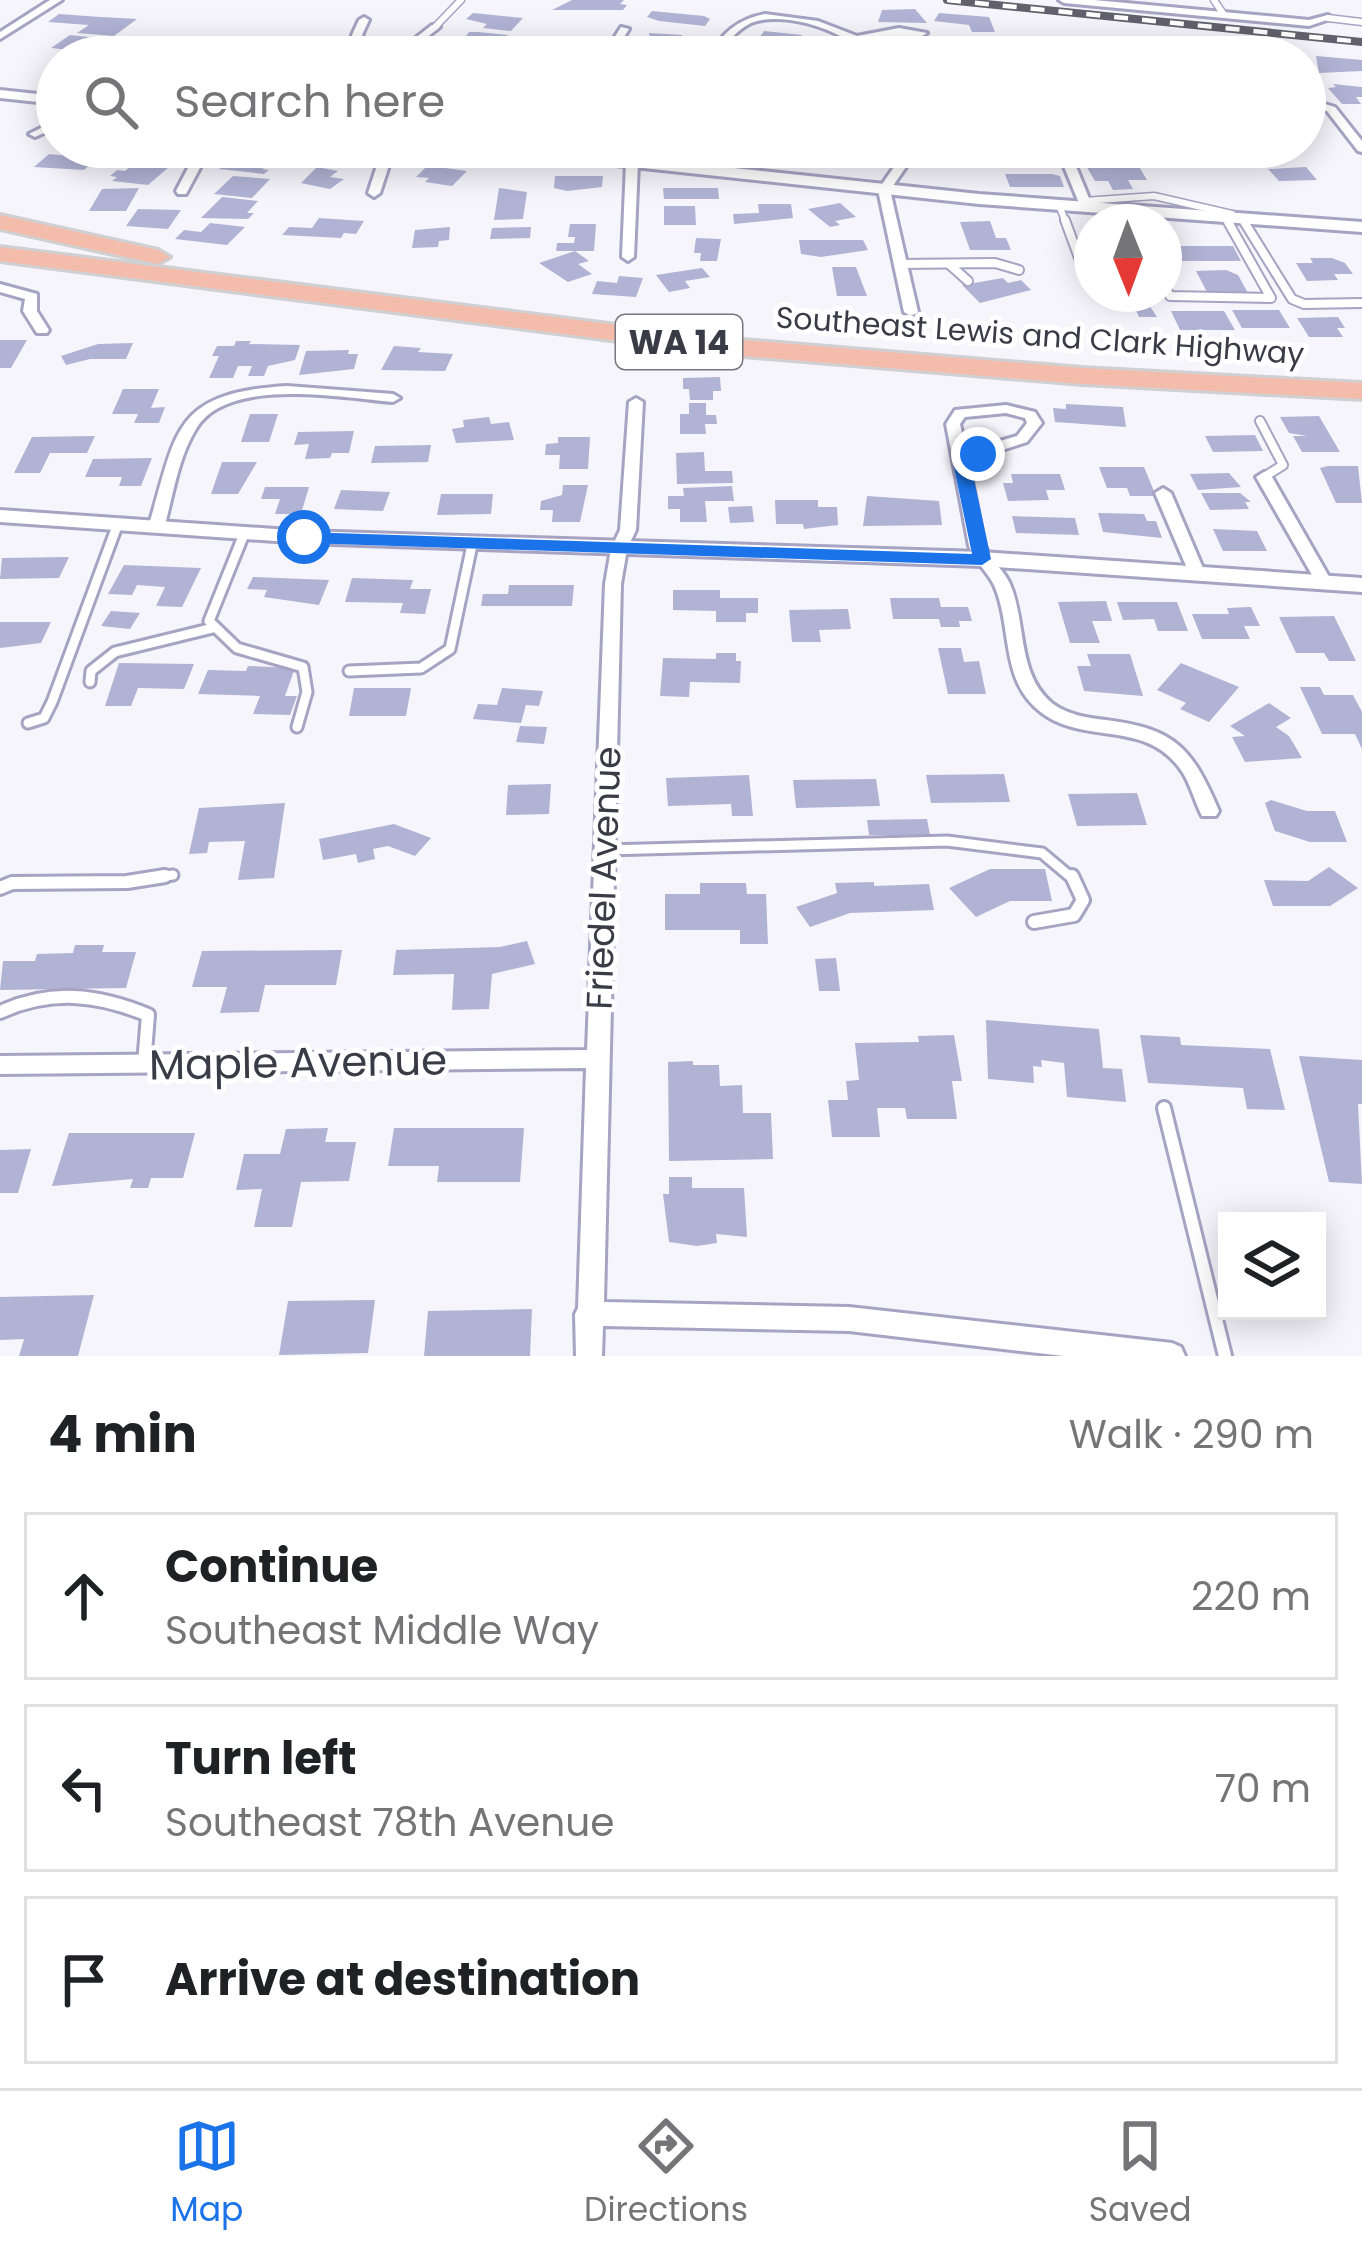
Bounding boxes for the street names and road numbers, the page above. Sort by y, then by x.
street label: Southeast Lewis and Clark Highway [774,296,1306,375]
road number: WA 14 [616,315,742,369]
street label: Friedel Avenue [573,746,634,1010]
street label: Maple Avenue [148,1030,448,1095]

